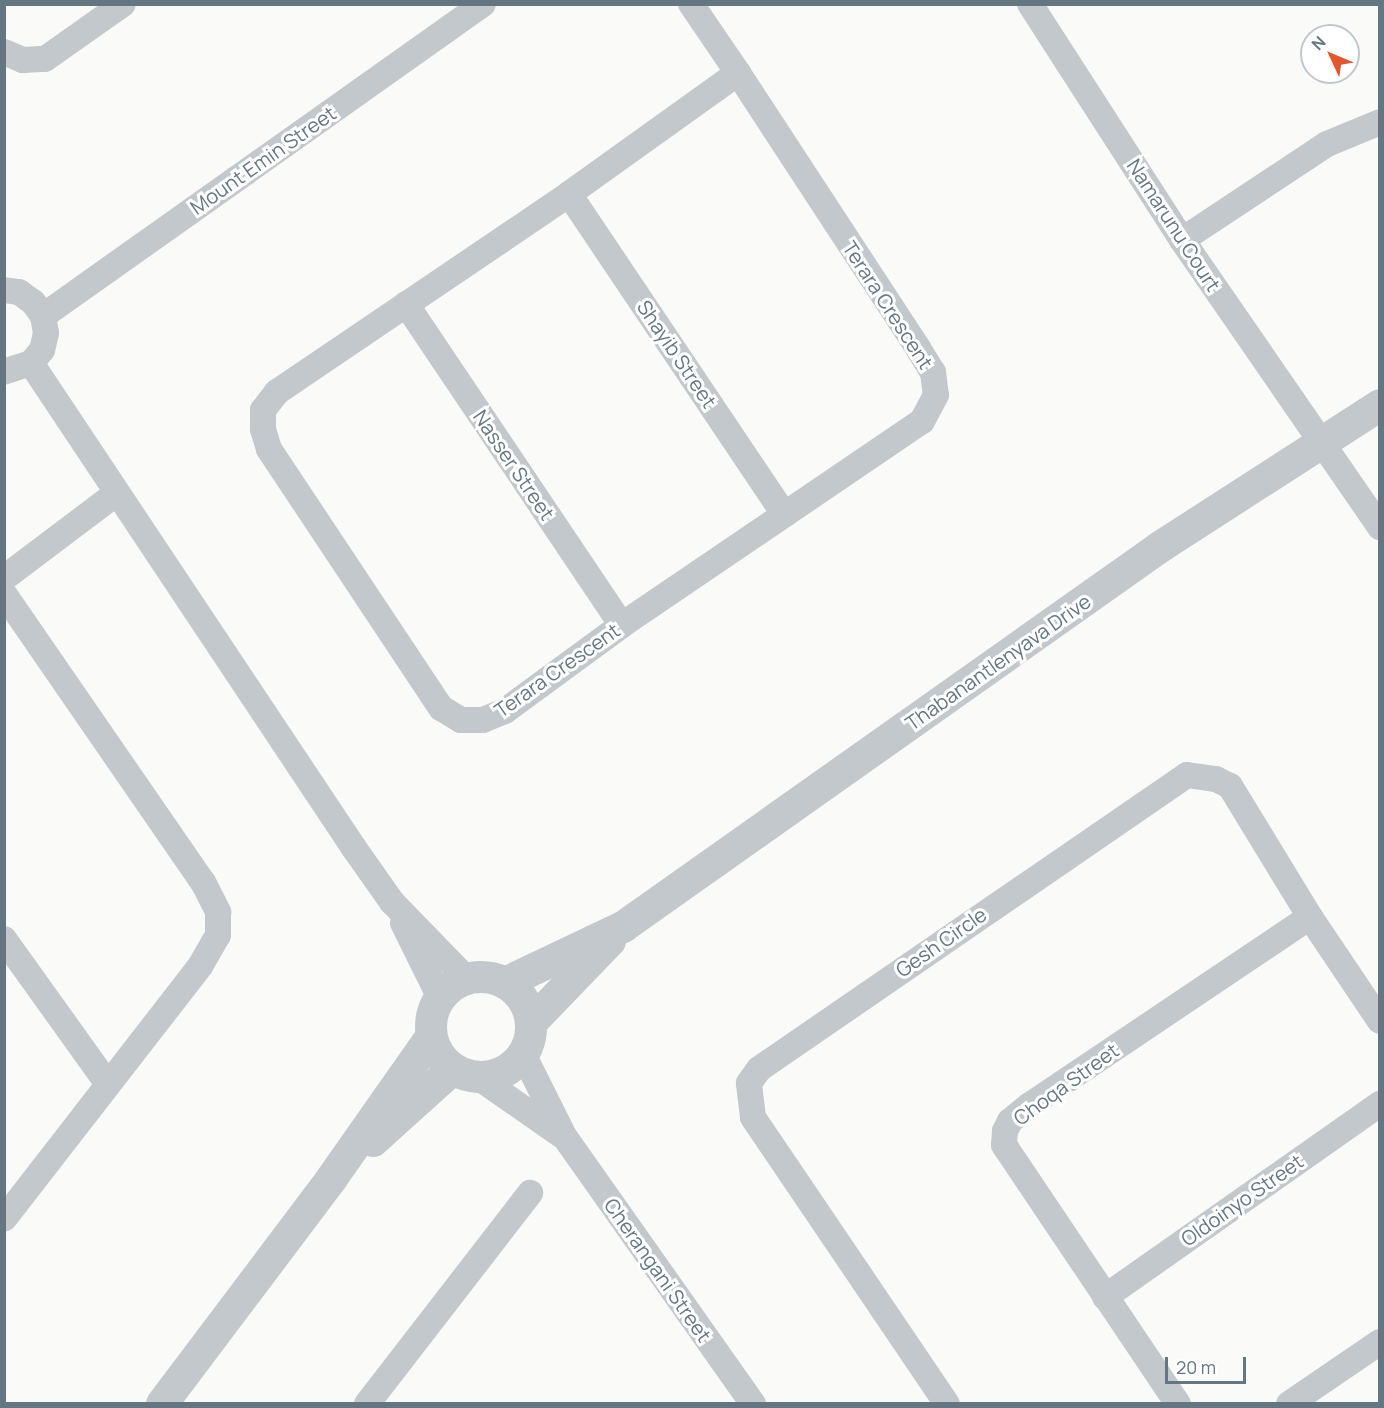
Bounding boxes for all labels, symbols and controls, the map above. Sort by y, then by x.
north arrow [1300,24,1360,84]
text: N [1307,31,1330,55]
street label: Mount Emin Street [186,101,340,219]
street label: Namarunu Court [1122,154,1226,296]
street label: Terara Crescent [838,237,938,373]
street label: Shayib Street [632,296,722,412]
street label: Nasser Street [468,405,560,525]
street label: Thabanantlenyava Drive [901,589,1095,735]
street label: Terara Crescent [490,618,624,722]
street label: Gesh Circle [891,902,991,982]
street label: Choqa Street [1009,1038,1123,1130]
street label: Oldoinyo Street [1176,1149,1308,1251]
street label: Cherangani Street [599,1194,717,1346]
scale bar [1168,1345,1249,1383]
text: 20 m [1176,1355,1216,1379]

